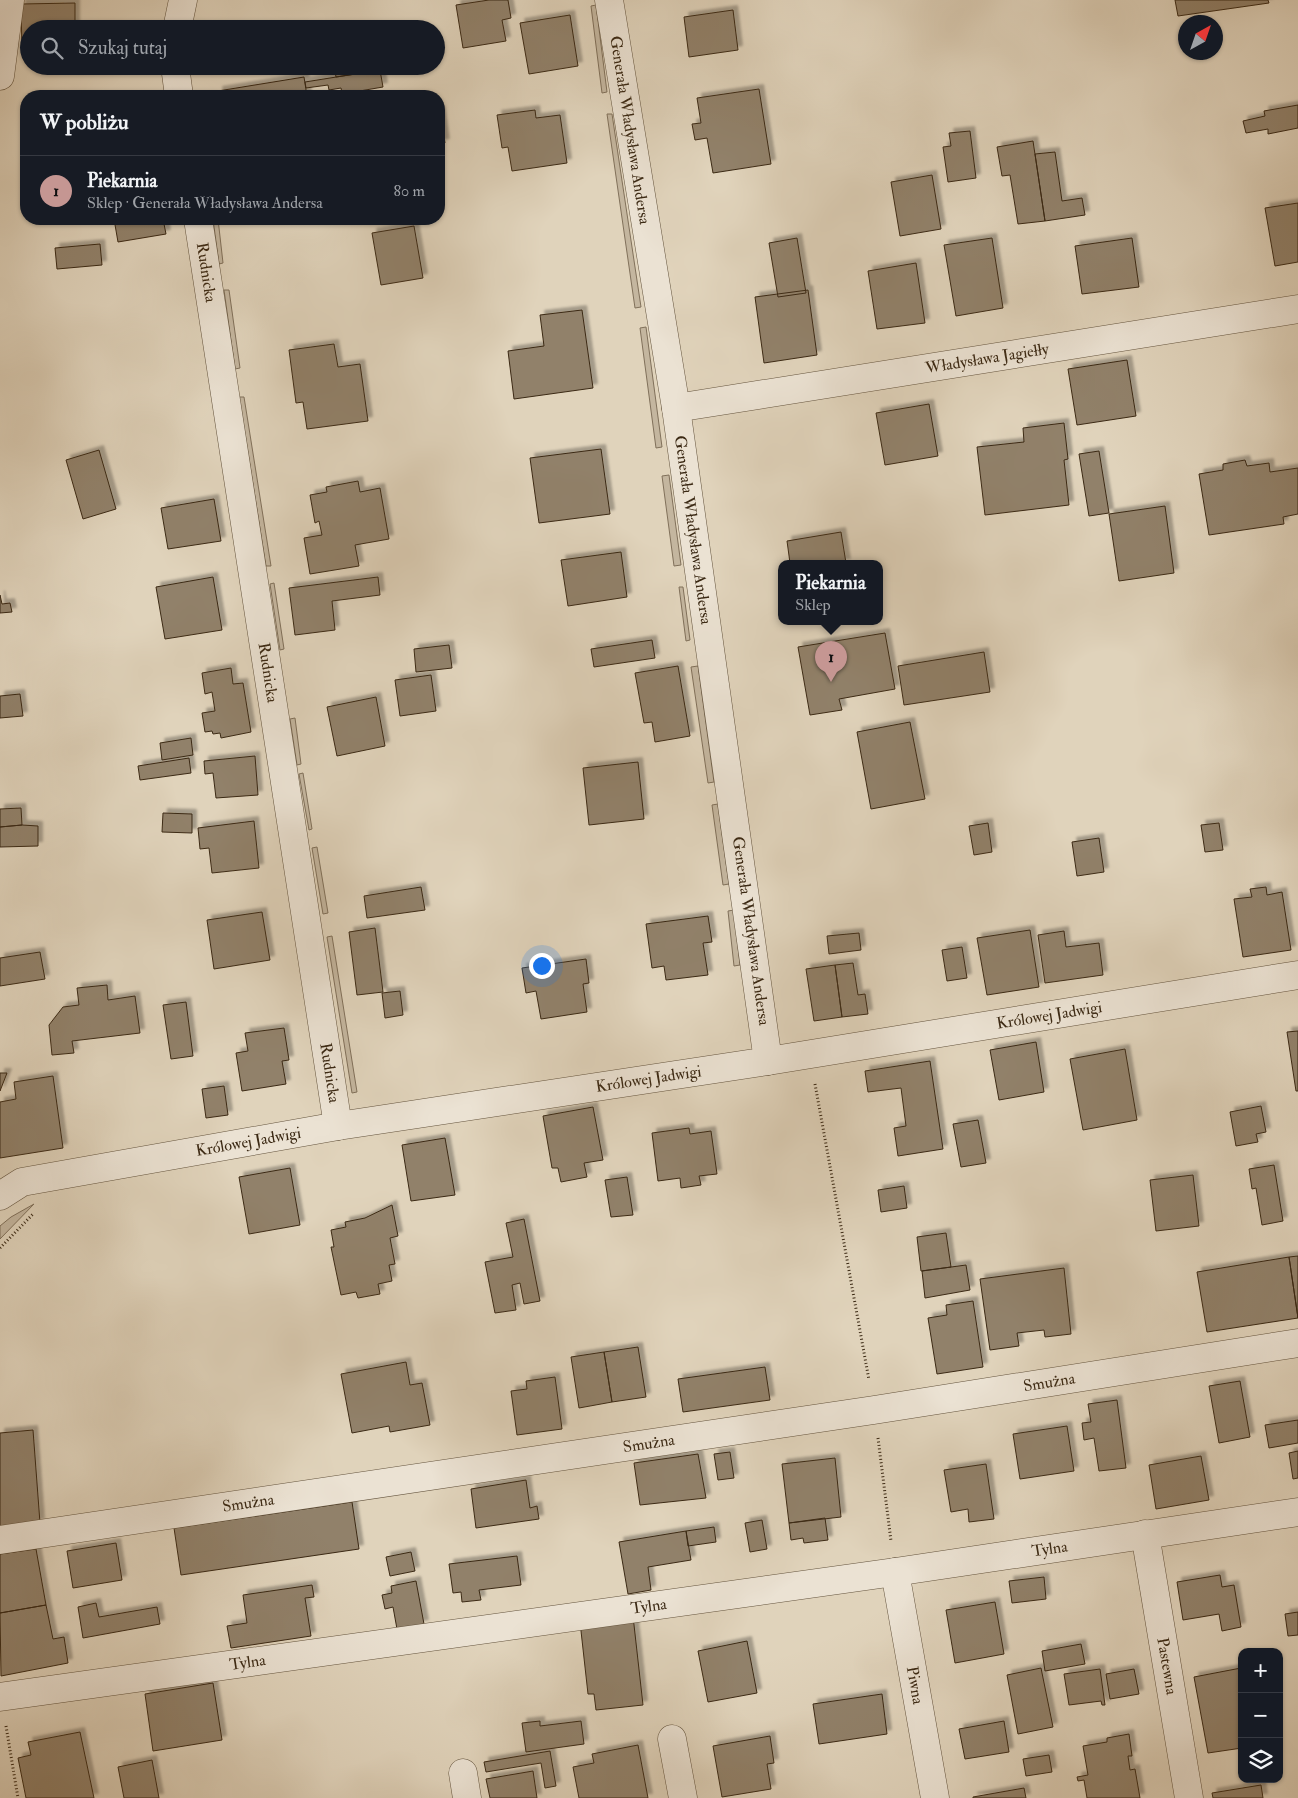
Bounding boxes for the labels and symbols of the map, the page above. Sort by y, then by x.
north arrow [1178,15,1223,60]
street label: Generała Władysława Andersa [605,34,655,226]
street label: Rudnicka [192,241,221,304]
street label: Władysława Jagiełły [923,339,1051,378]
street label: Generała Władysława Andersa [670,434,716,626]
street label: Rudnicka [254,641,283,704]
pin: 1 [815,641,847,682]
street label: Generała Władysława Andersa [728,835,774,1027]
your location [529,953,555,979]
street label: Królowej Jadwigi [995,997,1104,1034]
street label: Rudnicka [315,1041,344,1105]
street label: Królowej Jadwigi [594,1061,703,1097]
street label: Królowej Jadwigi [194,1123,303,1161]
street label: Smużna [1022,1368,1077,1396]
street label: Smużna [622,1430,676,1457]
street label: Smużna [221,1489,276,1517]
street label: Tylna [1030,1536,1069,1562]
street label: Tylna [629,1594,668,1619]
street label: Pastewna [1152,1636,1182,1697]
street label: Tylna [228,1650,267,1675]
street label: Piwna [902,1665,928,1706]

